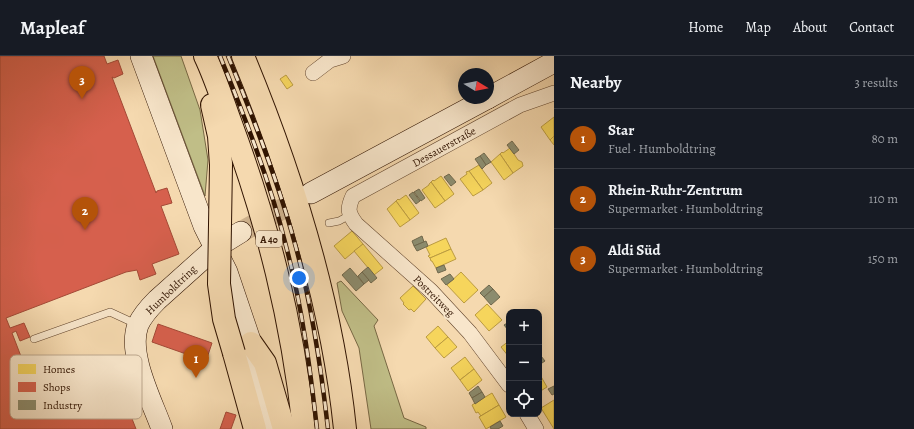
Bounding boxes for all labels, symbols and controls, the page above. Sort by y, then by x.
text: Mapleaf [20,15,85,41]
text: Home [688,18,723,37]
text: Map [745,18,771,37]
text: About [793,18,827,37]
text: Contact [849,18,894,37]
pin: 3 [69,66,95,99]
north arrow [458,68,494,104]
text: Nearby [570,71,621,94]
text: 3 results [854,74,898,91]
text: Star [608,120,634,140]
street label: Dessauerstraße [410,123,478,171]
text: 1 [581,130,585,147]
text: 80 m [871,130,898,147]
text: Fuel · Humboldtring [608,140,716,157]
text: Rhein-Ruhr-Zentrum [608,180,743,200]
text: 2 [580,190,586,207]
text: 110 m [869,190,898,207]
pin: 2 [72,197,98,230]
text: Supermarket · Humboldtring [608,200,763,217]
road number: A 40 [256,231,282,247]
text: Aldi Süd [608,240,661,260]
text: 3 [580,250,586,267]
text: 150 m [868,250,898,267]
text: Supermarket · Humboldtring [608,260,763,277]
street label: Humboldtring [142,262,200,318]
your location [289,268,309,288]
street label: Postreitweg [410,272,458,320]
map controls [506,309,542,417]
button: + [506,309,542,345]
pin: 1 [183,345,209,378]
button: − [506,345,542,381]
legend [10,355,142,419]
text: Homes [43,362,75,377]
text: Shops [43,380,70,395]
button: locate [506,381,542,417]
text: Industry [43,398,82,413]

